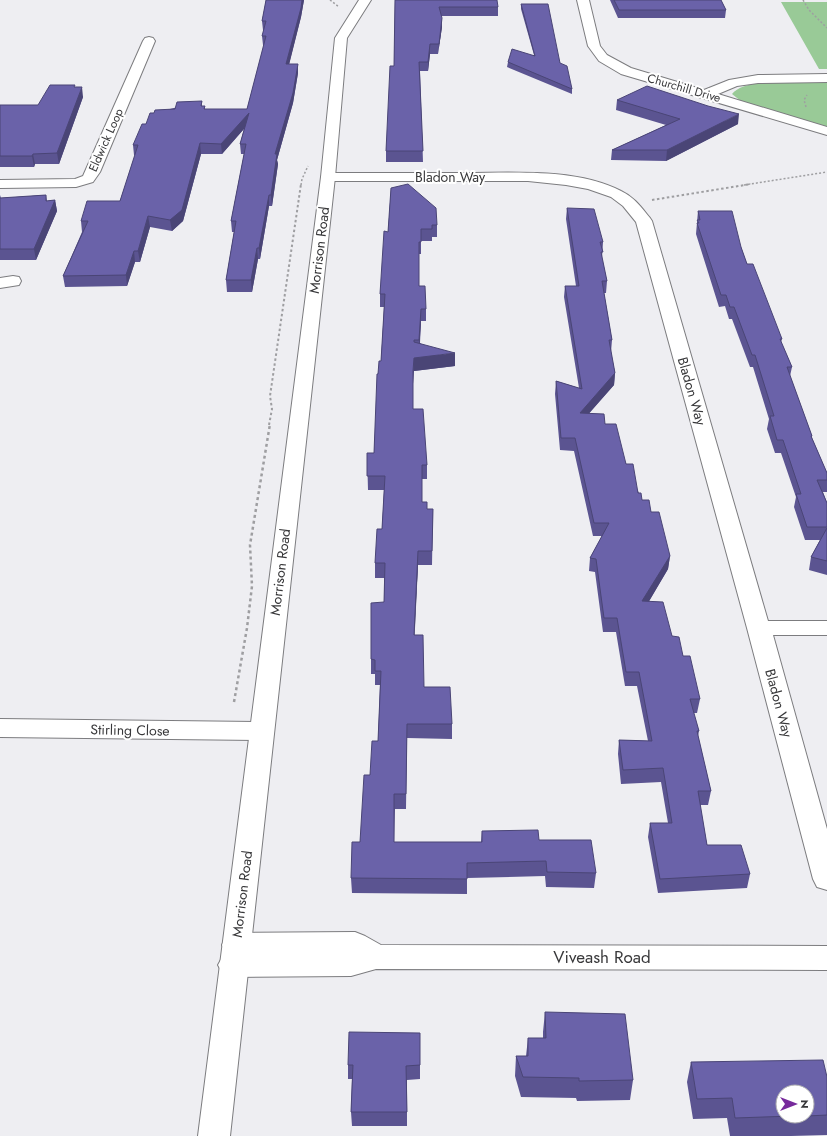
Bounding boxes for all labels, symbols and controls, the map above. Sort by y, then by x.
street label: Churchill Drive [645,69,723,107]
street label: Eldwick Loop [84,105,128,174]
street label: Bladon Way [415,167,486,187]
street label: Morrison Road [304,205,334,295]
street label: Bladon Way [673,354,712,428]
street label: Morrison Road [265,527,295,617]
street label: Bladon Way [760,666,798,740]
street label: Stirling Close [90,719,170,741]
street label: Morrison Road [227,849,257,939]
street label: Viveash Road [553,945,651,969]
north arrow [775,1084,815,1124]
text: N [797,1100,813,1108]

